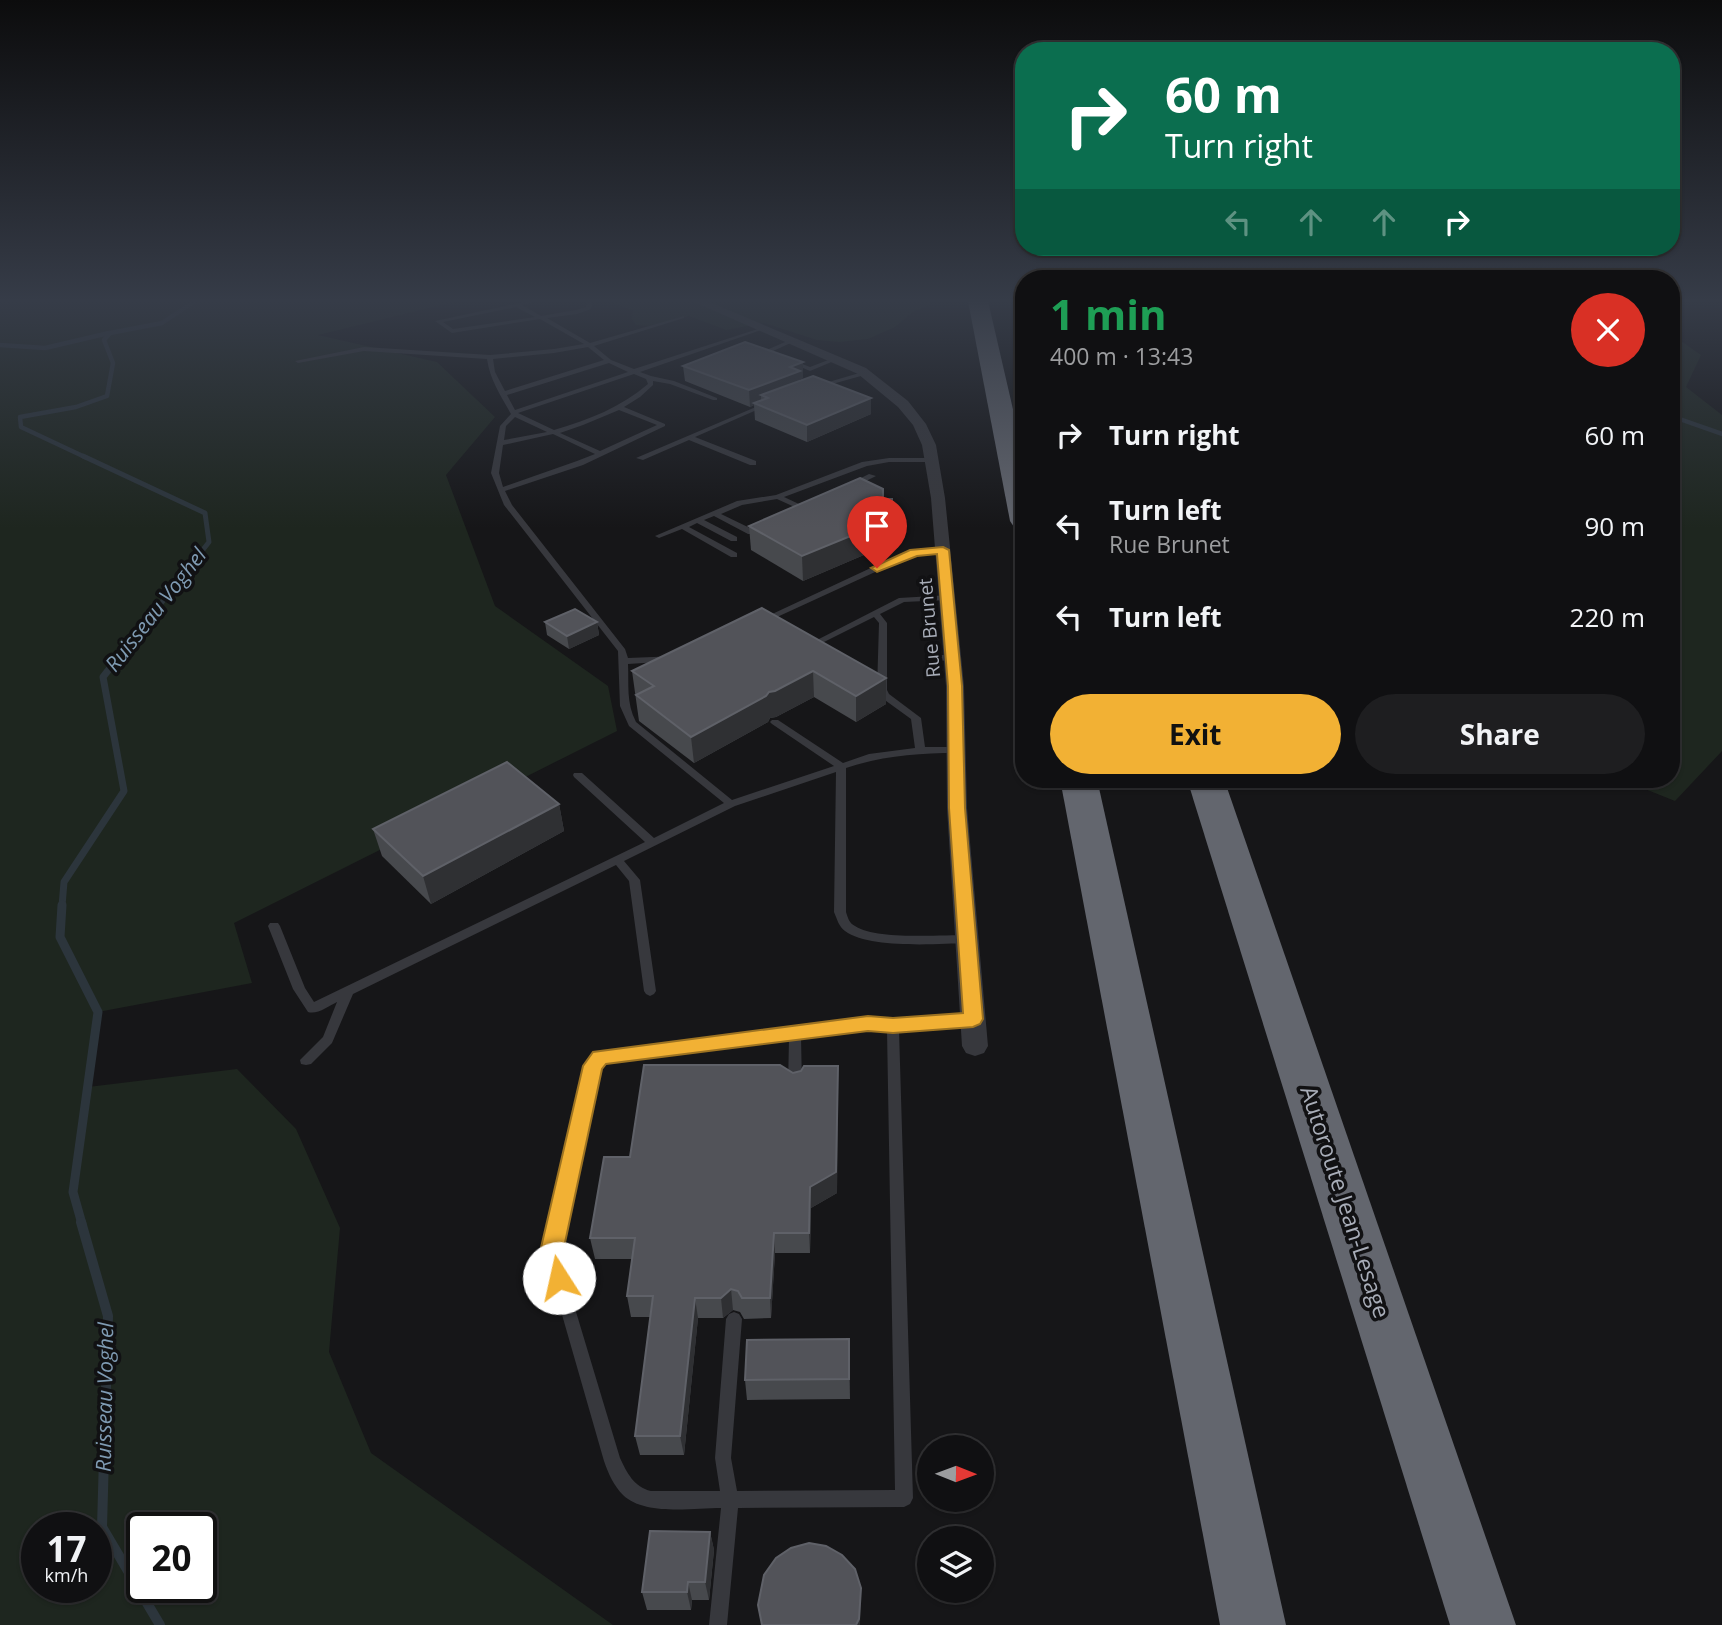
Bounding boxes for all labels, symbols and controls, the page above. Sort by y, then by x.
text: 60 m [1165,61,1282,127]
icon: right [1050,70,1141,161]
text: Turn right [1165,124,1313,167]
icon: left [1219,203,1257,241]
icon: ahead [1292,203,1330,241]
icon: ahead [1365,203,1403,241]
icon: right [1438,203,1476,241]
text: 1 min [1050,285,1167,342]
button: close [1571,293,1645,367]
text: 400 m · 13:43 [1050,340,1193,372]
icon: right [1050,416,1088,454]
text: Turn right [1109,417,1240,453]
text: 60 m [1584,417,1645,453]
text: Turn left [1109,492,1221,528]
pin [847,496,907,568]
icon: arrive [858,507,896,545]
icon: left [1050,507,1088,545]
text: 90 m [1584,508,1645,544]
text: Rue Brunet [1109,528,1230,560]
water label: Ruisseau Voghel [98,541,213,677]
street label: Rue Brunet [912,577,946,679]
icon: left [1050,598,1088,636]
text: Turn left [1109,599,1221,635]
text: 220 m [1570,599,1645,635]
button: Exit [1050,694,1341,774]
button: Share [1355,694,1645,774]
street label: Autoroute Jean-Lesage [1293,1081,1399,1322]
position arrow [522,1241,596,1315]
water label: Ruisseau Voghel [89,1321,119,1472]
north arrow [917,1435,994,1512]
map controls [917,1435,994,1603]
speed limit sign: 20 [126,1512,217,1603]
text: 17 [46,1525,87,1572]
button: layers [917,1526,994,1603]
text: km/h [45,1563,88,1587]

